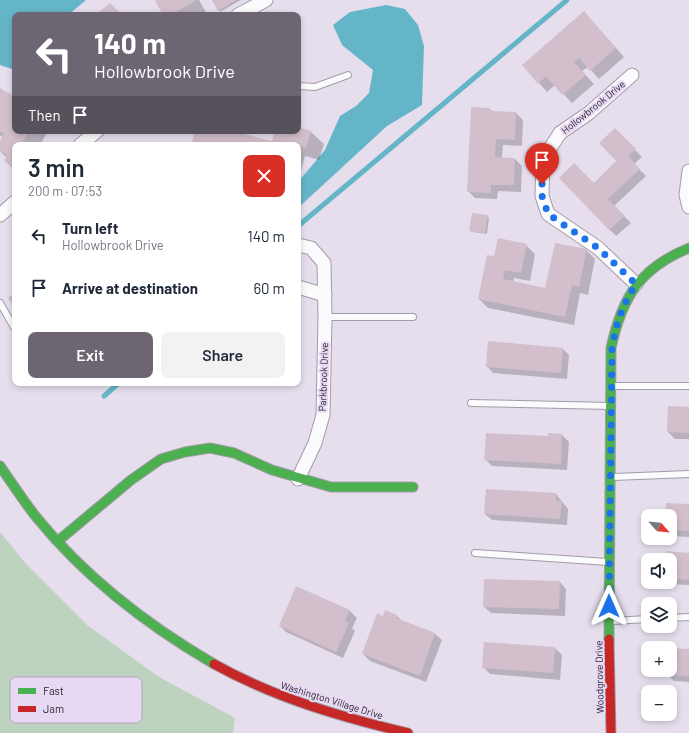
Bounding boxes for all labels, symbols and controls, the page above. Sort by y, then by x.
text: 140 m [94,26,166,60]
icon: left [28,28,80,80]
text: Hollowbrook Drive [94,60,235,82]
street label: Hollowbrook Drive [559,78,627,136]
icon: arrive [69,104,91,126]
text: Then [28,106,61,124]
pin [525,143,559,184]
icon: arrive [531,149,553,171]
text: 3 min [28,153,85,182]
button: close [243,155,285,197]
text: 200 m · 07:53 [28,183,102,199]
text: Turn left [62,219,118,237]
icon: left [28,225,50,247]
text: 140 m [248,227,285,245]
text: Hollowbrook Drive [62,237,164,253]
icon: arrive [28,277,50,299]
text: Arrive at destination [62,279,198,297]
text: 60 m [253,279,285,297]
button: Exit [28,332,153,378]
button: Share [161,332,285,378]
street label: Parkbrook Drive [316,342,330,412]
north arrow [641,509,677,545]
map controls [641,509,677,721]
button: sound [641,553,677,589]
position arrow [588,585,630,627]
button: layers [641,597,677,633]
street label: Woodgrove Drive [592,640,606,714]
button: + [641,641,677,677]
legend [10,677,142,723]
street label: Washington Village Drive [279,679,385,721]
text: Fast [43,684,64,697]
button: − [641,685,677,721]
text: Jam [43,702,64,715]

